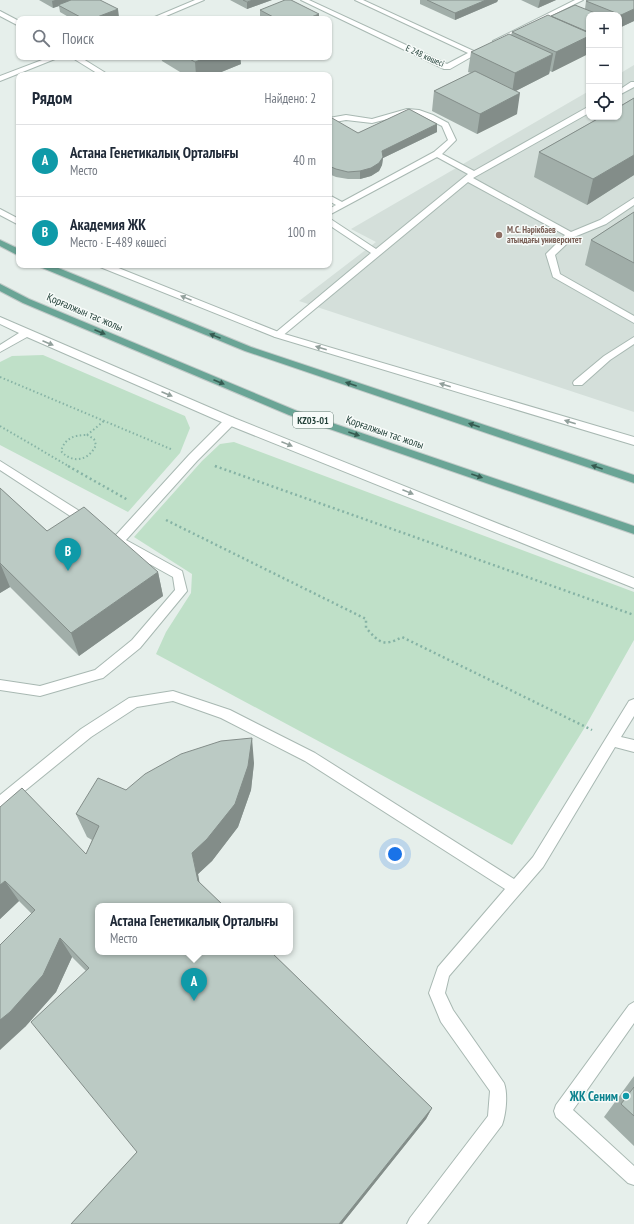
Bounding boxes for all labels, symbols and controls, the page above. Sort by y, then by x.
map controls [586,12,622,120]
button: + [586,12,622,48]
search box [16,16,332,60]
icon: search [30,27,52,49]
text: Поиск [62,29,94,48]
street label: Е 248 көшесі [404,42,446,69]
button: − [586,48,622,84]
button: locate [586,84,622,120]
text: Рядом [32,87,72,109]
text: Найдено: 2 [265,90,316,107]
text: Астана Генетикалық Орталығы [70,143,238,162]
text: A [42,152,48,169]
text: 40 m [293,152,316,169]
text: Место [70,162,98,179]
text: Академия ЖК [70,215,146,234]
text: B [42,224,48,241]
text: 100 m [287,224,316,241]
place label: М.С. Нәрікбаев атындағы университет [507,224,583,245]
marker: М.С. Нәрікбаев атындағы университет [494,230,504,240]
text: Место · Е-489 көшесі [70,234,167,251]
street label: Қорғалжын тас жолы [45,290,125,334]
one-way arrow [179,295,191,301]
one-way arrow [94,329,106,335]
one-way arrow [209,333,220,339]
one-way arrow [42,339,54,346]
one-way arrow [314,345,326,351]
one-way arrow [214,379,225,385]
one-way arrow [344,381,356,387]
one-way arrow [439,382,451,388]
one-way arrow [162,391,173,397]
road number: KZ03-01 [293,412,333,428]
street label: Қорғалжын тас жолы [344,412,426,452]
one-way arrow [564,419,576,425]
one-way arrow [467,422,479,428]
one-way arrow [348,431,360,437]
one-way arrow [282,441,293,447]
one-way arrow [591,464,603,470]
one-way arrow [471,473,483,479]
one-way arrow [403,490,415,496]
pin: B [55,538,81,571]
your location [385,844,405,864]
popup [95,903,293,955]
text: Астана Генетикалық Орталығы [110,911,278,930]
text: Место [110,930,138,947]
pin: A [181,968,207,1001]
place label: ЖК Сеним [569,1088,618,1105]
marker: ЖК Сеним [621,1091,631,1101]

